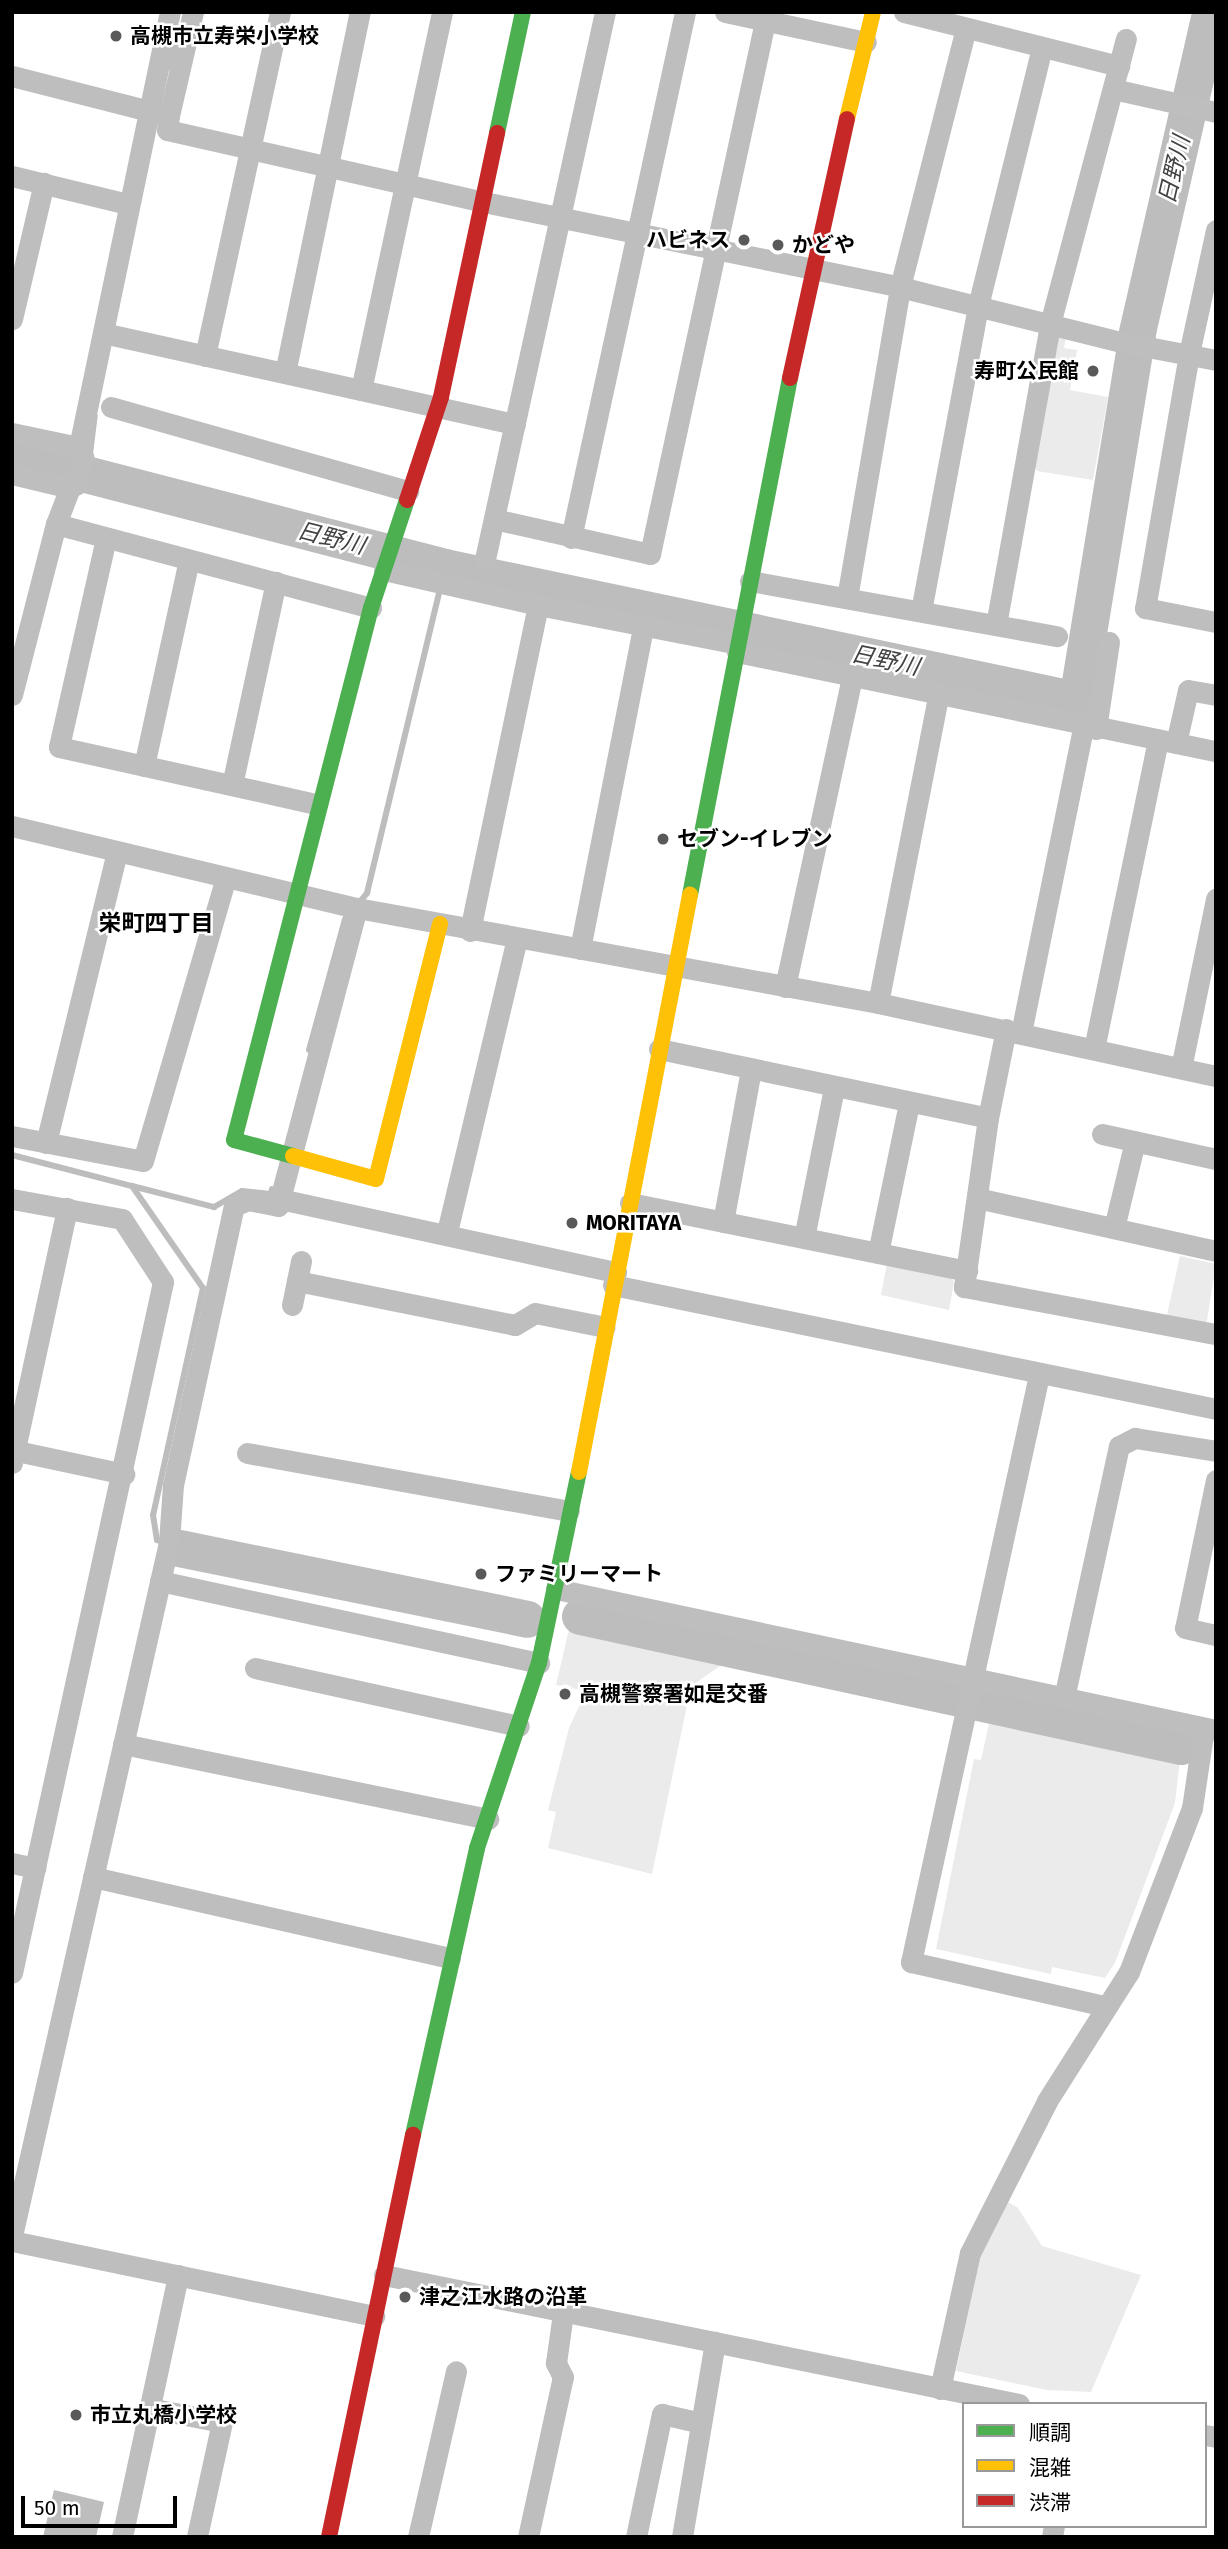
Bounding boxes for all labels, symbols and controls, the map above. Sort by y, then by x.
place label: 高槻市立寿栄小学校 [130,23,319,49]
marker: 高槻市立寿栄小学校 [108,28,124,44]
water label: 日野川 [1153,133,1195,207]
place label: ハビネス [646,227,730,253]
marker: ハビネス [736,232,752,248]
place label: かどや [792,232,855,258]
marker: かどや [770,237,786,253]
place label: 寿町公民館 [974,358,1079,384]
marker: 寿町公民館 [1085,363,1101,379]
water label: 日野川 [294,516,368,560]
water label: 日野川 [848,639,922,681]
place label: セブン-イレブン [677,826,833,852]
marker: セブン-イレブン [655,831,671,847]
district label: 栄町四丁目 [99,909,213,937]
place label: MORITAYA [586,1210,681,1236]
marker: MORITAYA [564,1215,580,1231]
place label: ファミリーマート [495,1561,663,1587]
marker: ファミリーマート [473,1566,489,1582]
place label: 高槻警察署如是交番 [579,1681,768,1707]
marker: 高槻警察署如是交番 [557,1686,573,1702]
place label: 津之江水路の沿革 [419,2284,587,2310]
marker: 津之江水路の沿革 [397,2289,413,2305]
place label: 市立丸橋小学校 [90,2402,237,2428]
legend [962,2402,1207,2528]
marker: 市立丸橋小学校 [68,2407,84,2423]
text: 順調 [1029,2420,1071,2446]
text: 混雑 [1029,2455,1071,2481]
scale bar [24,2482,180,2526]
text: 渋滞 [1029,2490,1071,2516]
text: 50 m [34,2495,80,2521]

